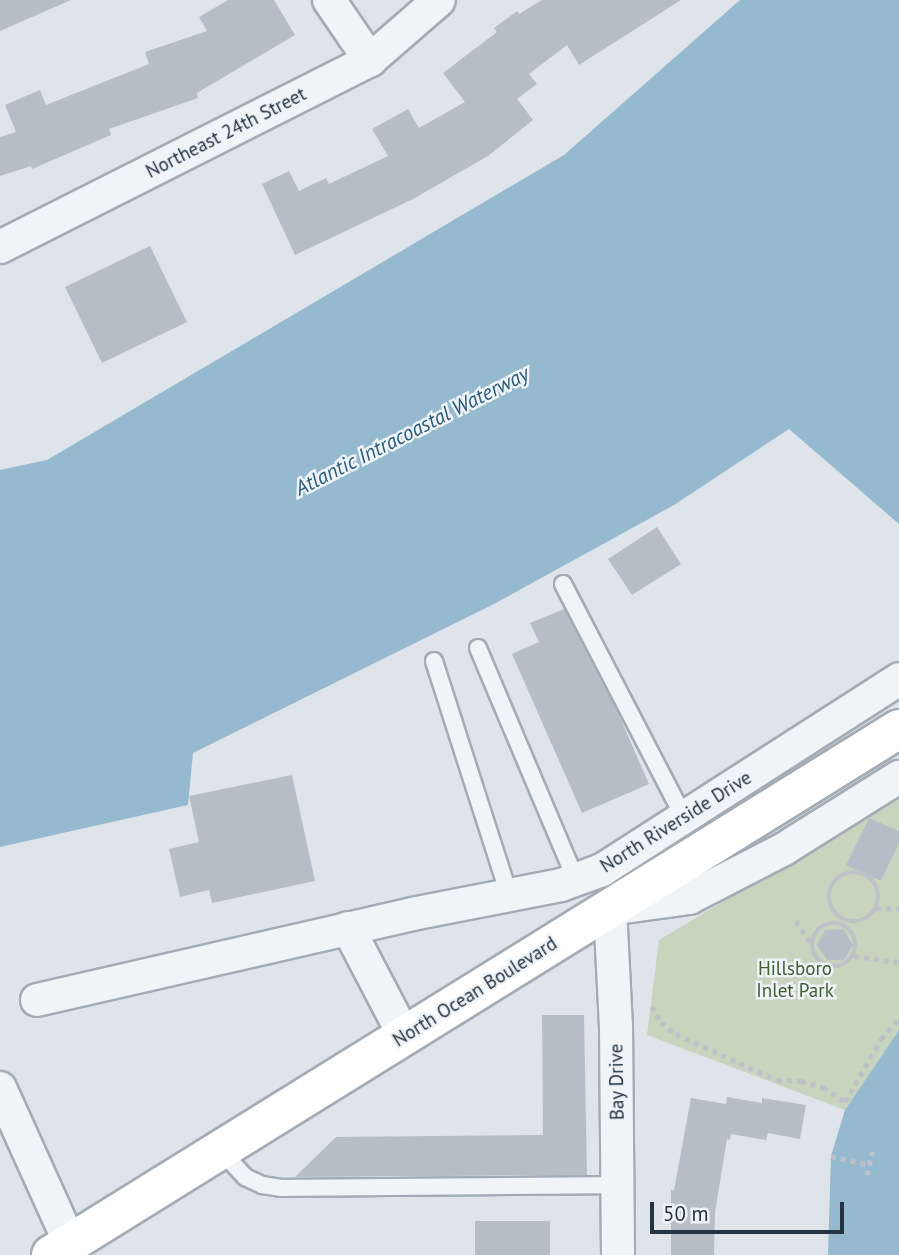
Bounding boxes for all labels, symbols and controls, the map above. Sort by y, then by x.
street label: Northeast 24th Street [142,83,310,183]
water label: Atlantic Intracoastal Waterway [290,361,534,501]
street label: North Riverside Drive [596,766,756,878]
street label: North Ocean Boulevard [389,932,561,1052]
park label: Hillsboro Inlet Park [756,958,834,1002]
street label: Bay Drive [605,1043,629,1121]
scale bar [654,1188,848,1232]
text: 50 m [663,1200,709,1227]

